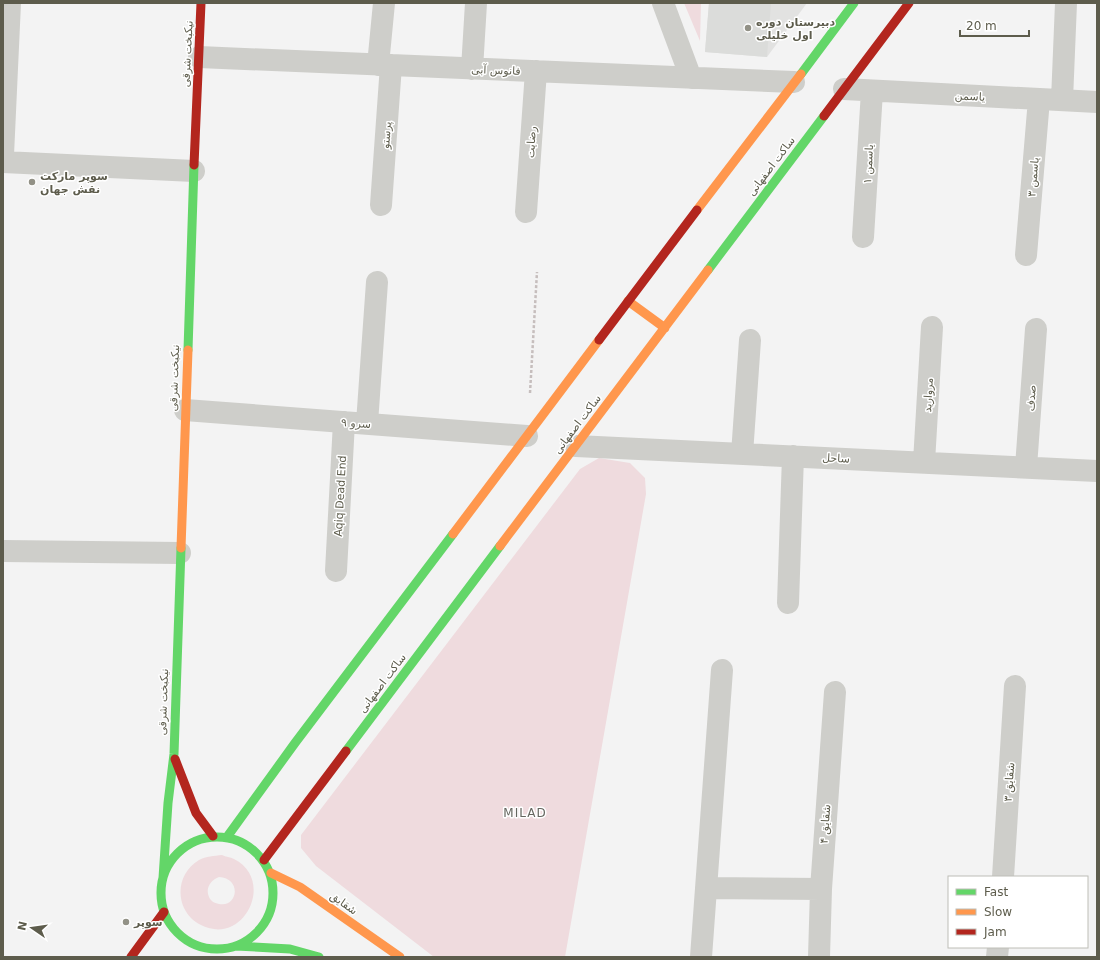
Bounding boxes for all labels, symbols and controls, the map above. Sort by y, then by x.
scale bar [960,12,1029,38]
place label: دبیرستان دوره اول خلیلی [756,16,835,42]
text: 20 m [966,19,997,33]
street label: نیکبخت شرقی [179,20,196,88]
marker: دبیرستان دوره اول خلیلی [743,23,753,33]
street label: فانوس آبی [471,62,521,78]
street label: یاسمن [954,89,985,104]
street label: پرستو [379,121,394,150]
street label: رضایت [524,126,539,158]
street label: ساکت اصفهانی [745,134,798,198]
street label: یاسمن ۱ [861,144,876,184]
street label: یاسمن ۳ [1025,157,1042,197]
place label: سوپر مارکت نقش جهان [40,170,108,196]
marker: سوپر مارکت نقش جهان [27,177,37,187]
street label: نیکبخت شرقی [167,344,182,412]
street label: مروارید [921,377,936,413]
street label: صدف [1024,384,1039,412]
street label: ساکت اصفهانی [551,392,604,456]
street label: سرو ۹ [341,416,371,431]
street label: ساحل [822,451,850,466]
street label: Aqiq Dead End [332,455,349,537]
street label: ساکت اصفهانی [356,651,409,715]
street label: نیکبخت شرقی [156,668,171,736]
street label: شقایق ۳ [1002,762,1018,802]
street label: شقایق ۴ [818,804,834,844]
district label: MILAD [503,806,547,820]
legend [948,876,1088,948]
text: Fast [984,885,1008,899]
street label: شقایق [327,889,360,918]
text: Slow [984,905,1012,919]
north arrow [12,908,52,948]
place label: سوپر [133,916,163,929]
marker: سوپر [121,917,131,927]
text: N [15,920,30,932]
text: Jam [983,925,1007,939]

